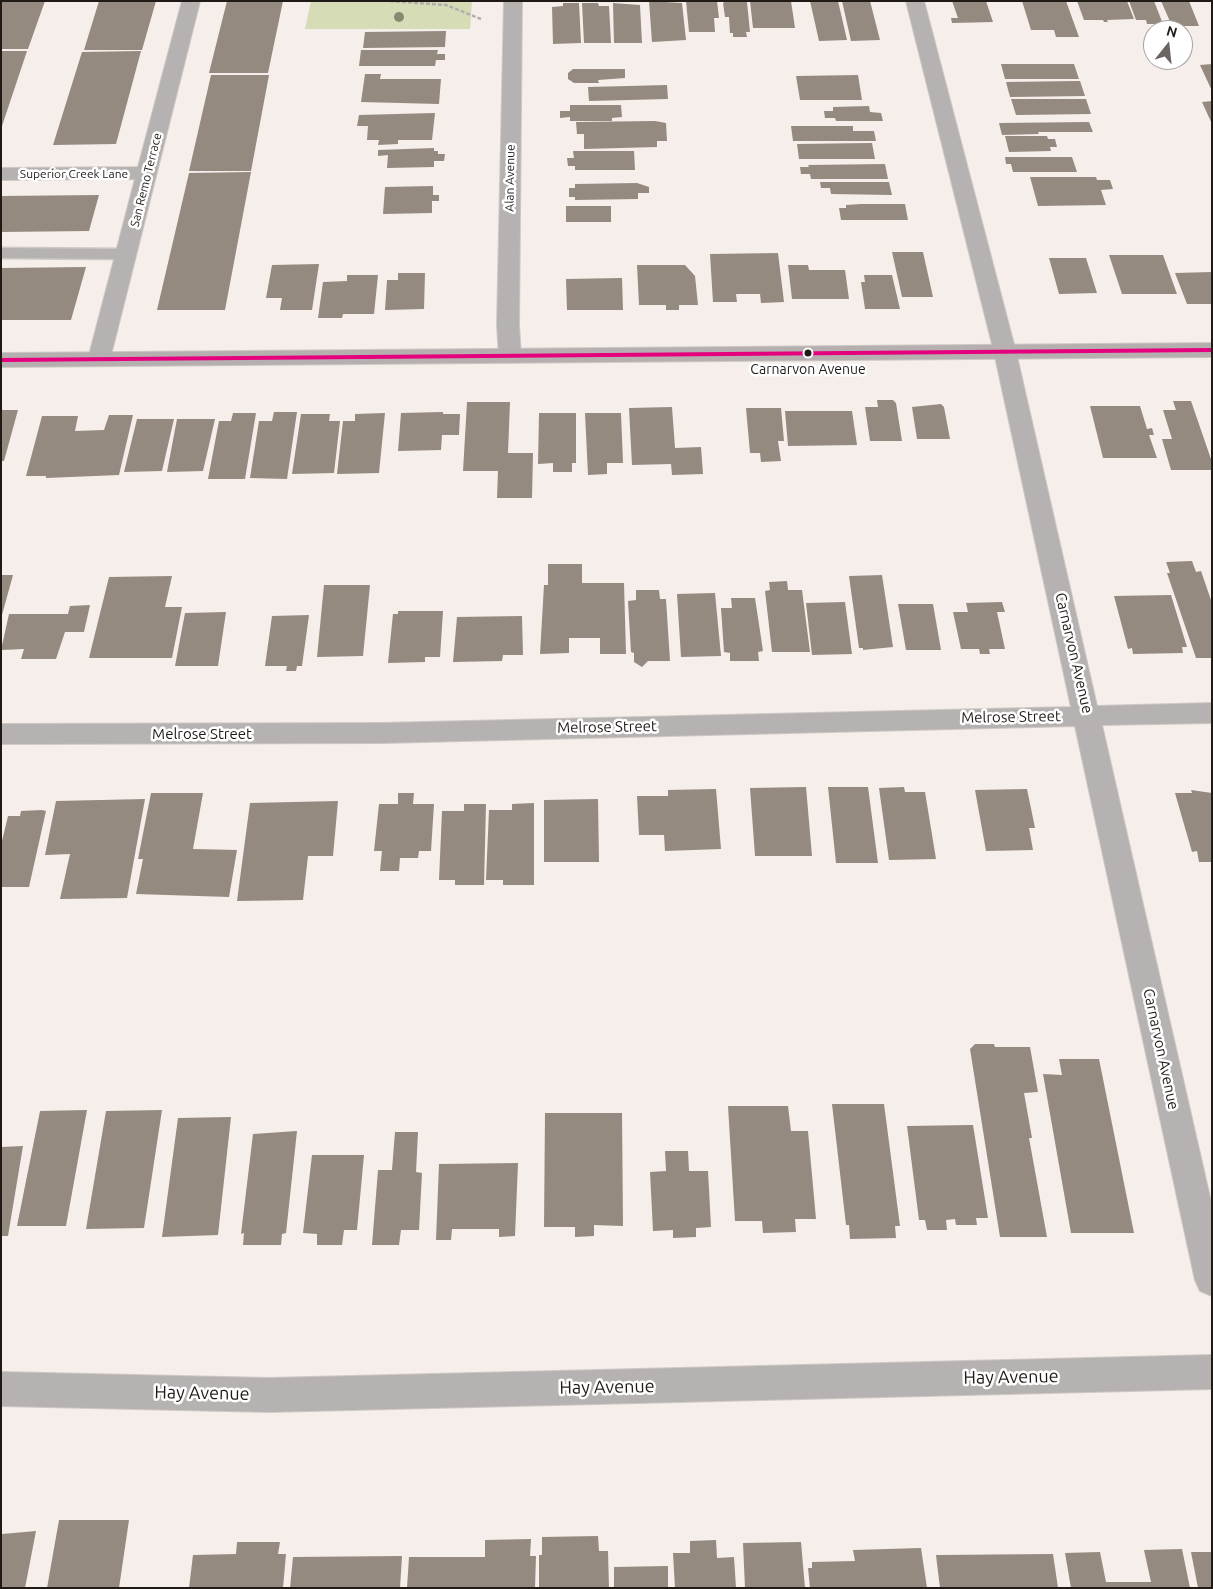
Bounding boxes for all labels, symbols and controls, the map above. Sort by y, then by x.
north arrow [1143,20,1193,70]
text: N [1165,22,1179,41]
street label: San Remo Terrace [127,131,165,229]
street label: Alan Avenue [502,144,518,212]
street label: Superior Creek Lane [20,167,128,181]
marker: Carnarvon Avenue [803,348,813,358]
place label: Carnarvon Avenue [750,361,866,377]
street label: Carnarvon Avenue [1051,591,1097,715]
street label: Melrose Street [961,707,1061,727]
street label: Melrose Street [557,717,657,737]
street label: Melrose Street [152,725,252,743]
street label: Carnarvon Avenue [1139,987,1183,1111]
street label: Hay Avenue [963,1365,1059,1389]
street label: Hay Avenue [559,1375,655,1399]
street label: Hay Avenue [154,1381,250,1405]

